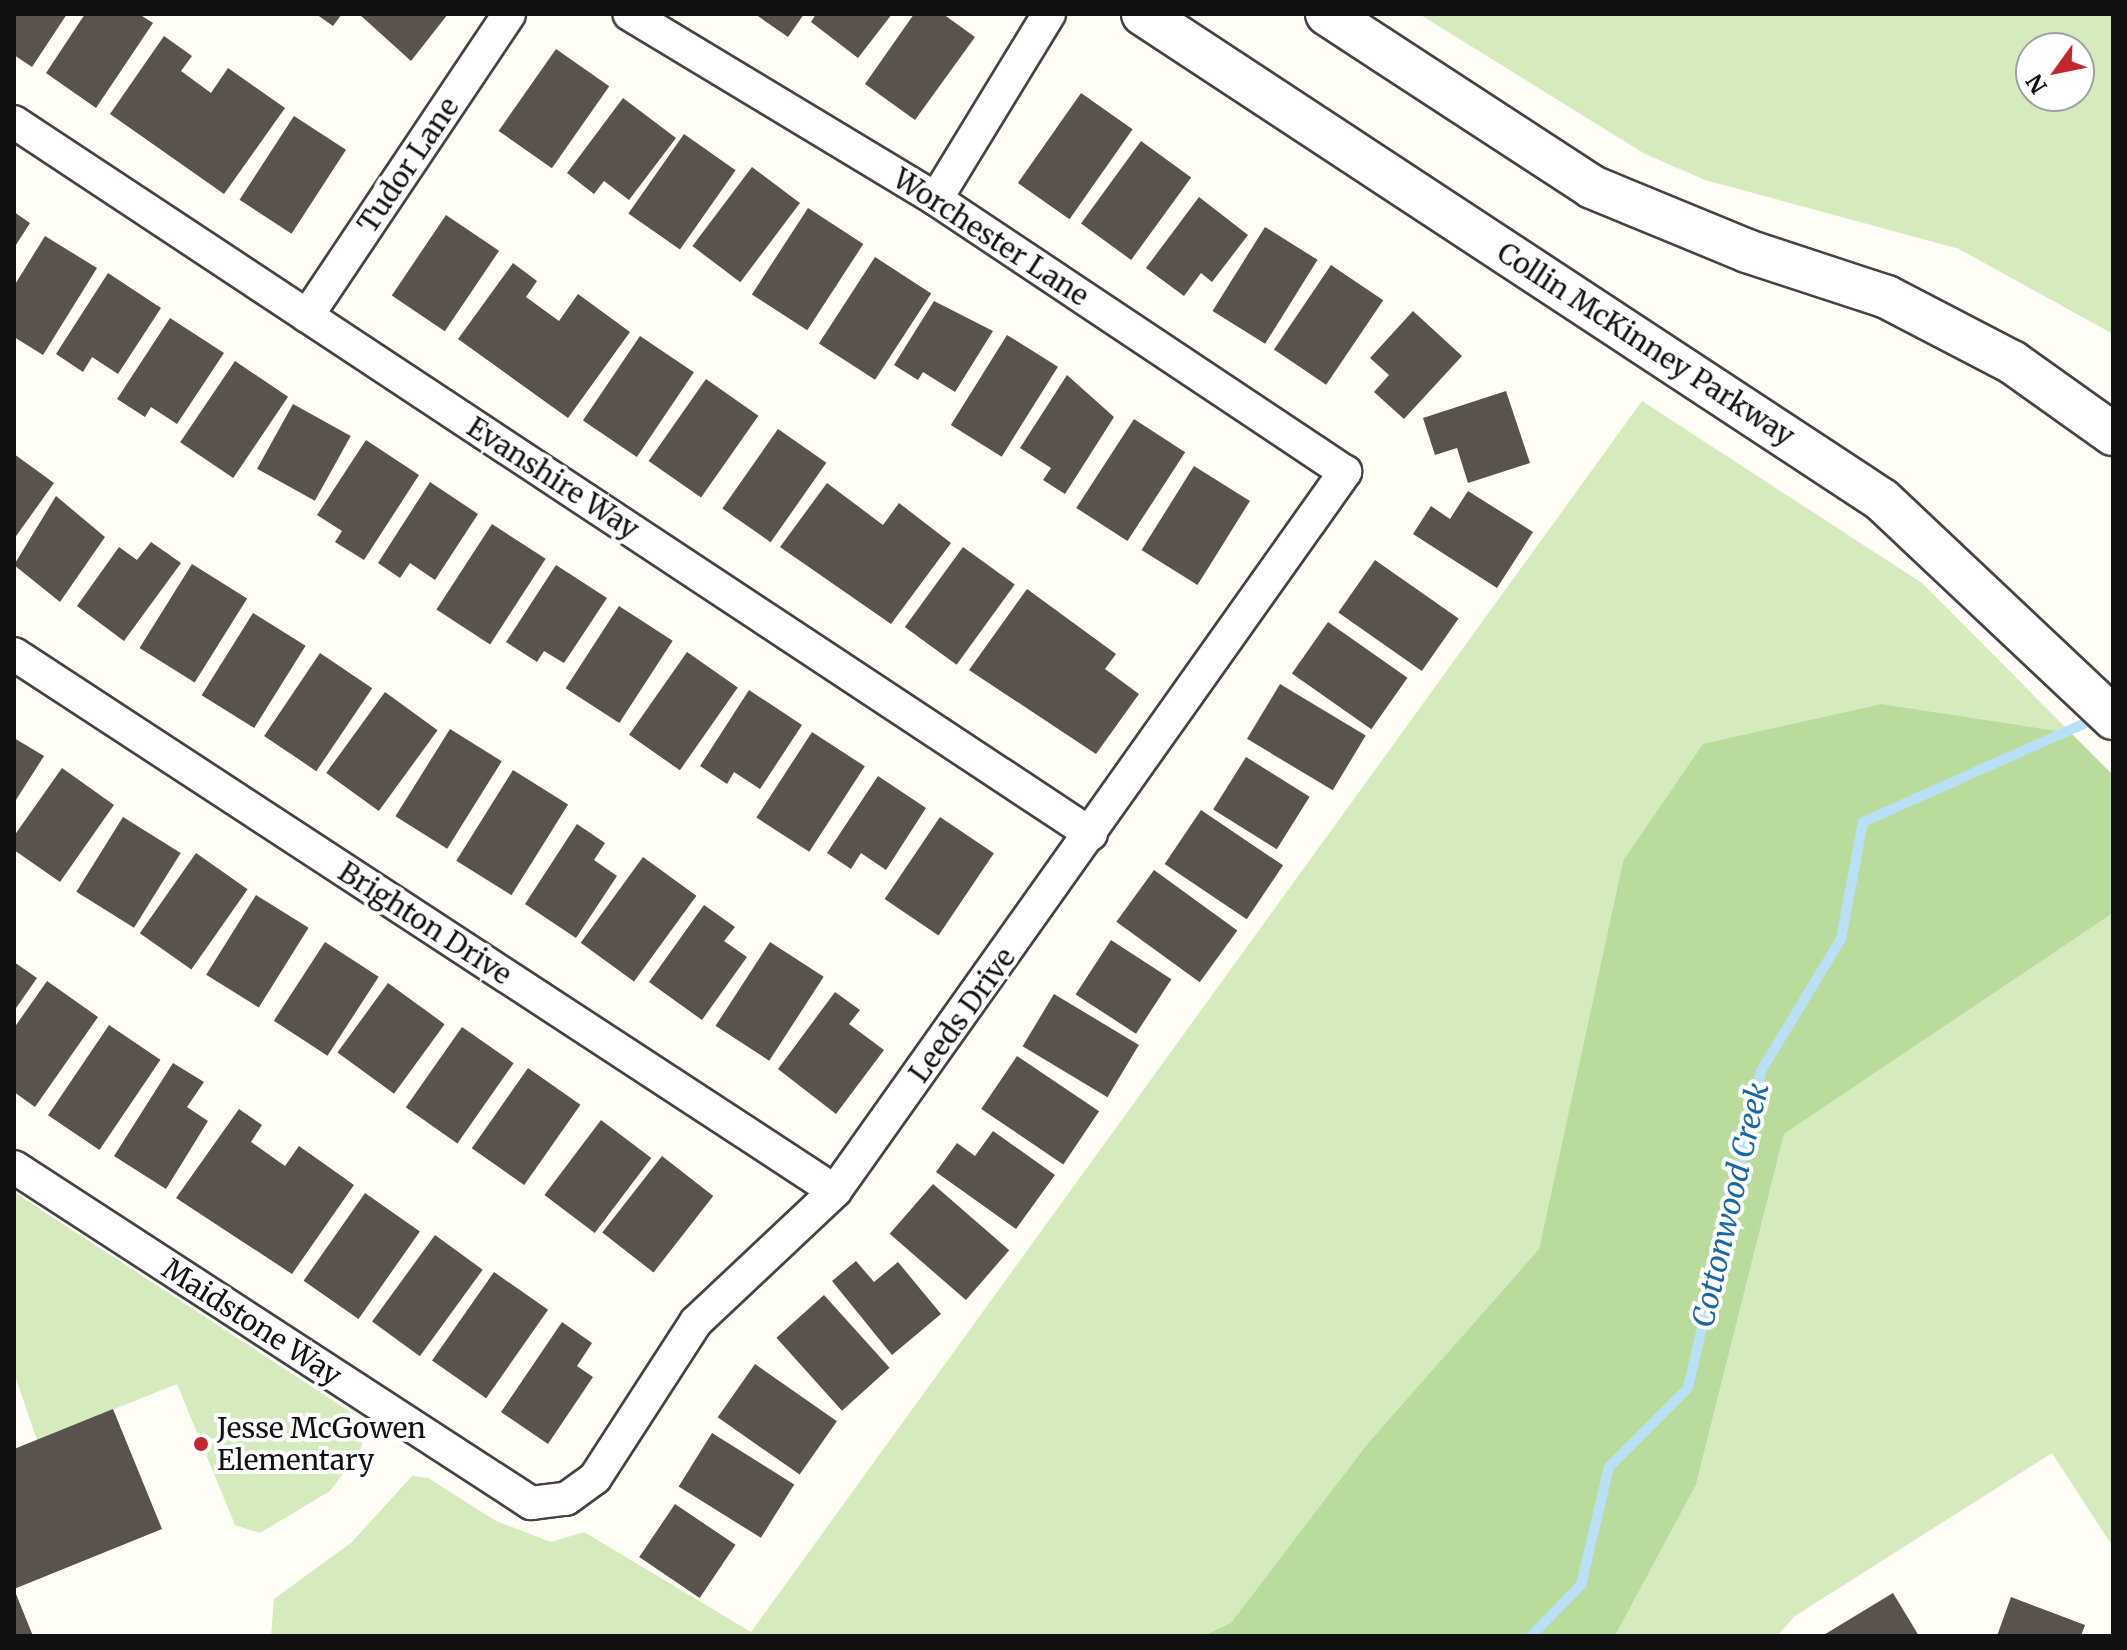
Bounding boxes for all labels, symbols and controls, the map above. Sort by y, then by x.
north arrow [2015,32,2095,112]
text: N [2020,69,2053,99]
street label: Tudor Lane [351,91,465,239]
street label: Worchester Lane [887,161,1095,313]
street label: Collin McKinney Parkway [1491,235,1801,453]
street label: Evanshire Way [461,410,645,546]
street label: Brighton Drive [332,855,518,991]
street label: Leeds Drive [902,941,1022,1089]
water label: Cottonwood Creek [1684,1079,1776,1331]
street label: Maidstone Way [156,1252,348,1392]
place label: Jesse McGowen Elementary [217,1411,426,1477]
marker: Jesse McGowen Elementary [192,1435,210,1453]

